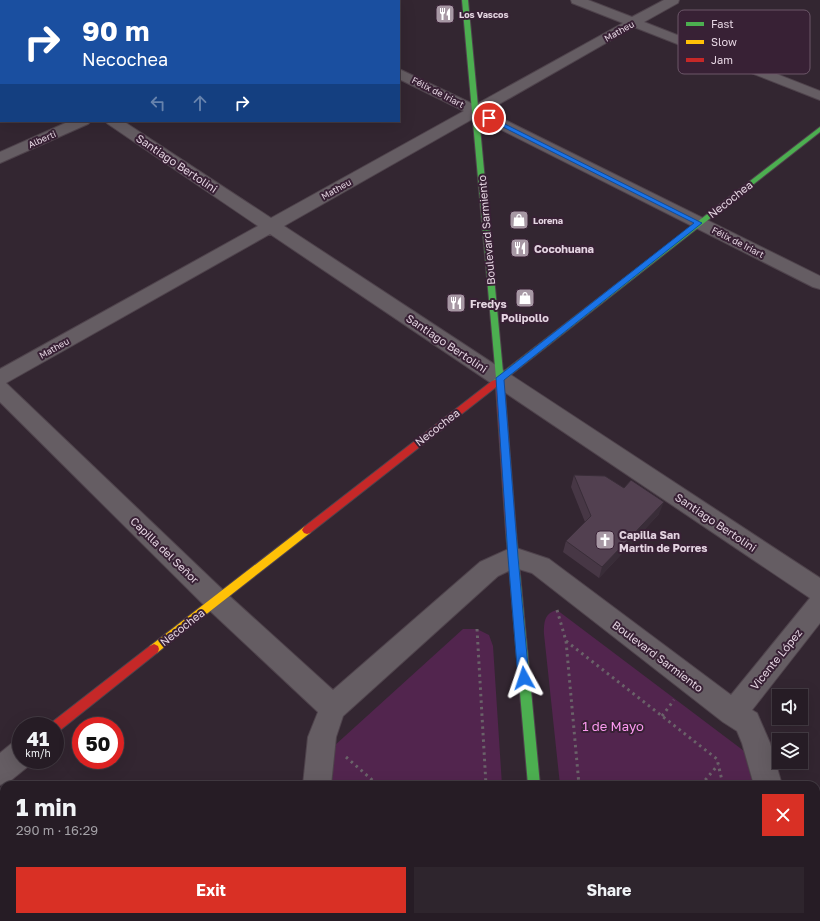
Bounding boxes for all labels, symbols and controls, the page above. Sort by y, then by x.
restaurant icon: Los Vascos [434,3,456,25]
place label: Los Vascos [459,9,509,20]
legend [678,10,810,74]
text: 90 m [82,14,149,47]
icon: right [16,16,68,68]
text: Fast [711,17,734,30]
street label: Matheu [602,18,636,44]
text: Slow [711,35,737,48]
text: Necochea [82,48,168,70]
text: Jam [711,53,733,66]
street label: Félix de Iriart [410,74,466,110]
icon: left [147,92,169,114]
icon: ahead [189,92,211,114]
icon: right [231,92,253,114]
pin [472,101,506,135]
icon: arrive [478,107,500,129]
street label: Alberti [26,128,58,150]
street label: Santiago Bertolini [134,131,220,195]
street label: Boulevard Sarmiento [475,174,497,285]
street label: Matheu [319,176,353,202]
street label: Necochea [705,178,755,220]
shop icon: Lorena [508,209,530,231]
place label: Lorena [533,215,563,226]
street label: Félix de Iriart [710,224,766,260]
restaurant icon: Cocohuana [509,237,531,259]
place label: Cocohuana [534,242,594,255]
shop icon: Polipollo [514,287,536,309]
restaurant icon: Fredys [445,292,467,314]
place label: Fredys [470,297,507,310]
street label: Santiago Bertolini [404,311,490,375]
place label: Polipollo [501,311,549,324]
street label: Matheu [37,335,71,361]
street label: Necochea [412,406,462,448]
street label: Santiago Bertolini [673,490,759,554]
street label: Capilla del Señor [128,514,202,586]
place label: Capilla San Martin de Porres [619,528,707,554]
church icon: Capilla San Martin de Porres [594,529,616,551]
street label: Necochea [157,606,207,648]
street label: Boulevard Sarmiento [610,618,706,695]
street label: Vicente López [748,626,805,692]
position arrow [503,657,545,699]
map controls [772,689,808,769]
button: sound [772,689,808,725]
speed limit sign: 50 [72,717,124,769]
park label: 1 de Mayo [582,718,644,734]
text: 41 [27,726,49,750]
button: layers [772,733,808,769]
text: km/h [25,747,51,759]
text: 1 min [16,792,76,821]
button: close [762,794,804,836]
text: 290 m · 16:29 [16,822,98,838]
button: Exit [16,867,406,913]
button: Share [414,867,804,913]

